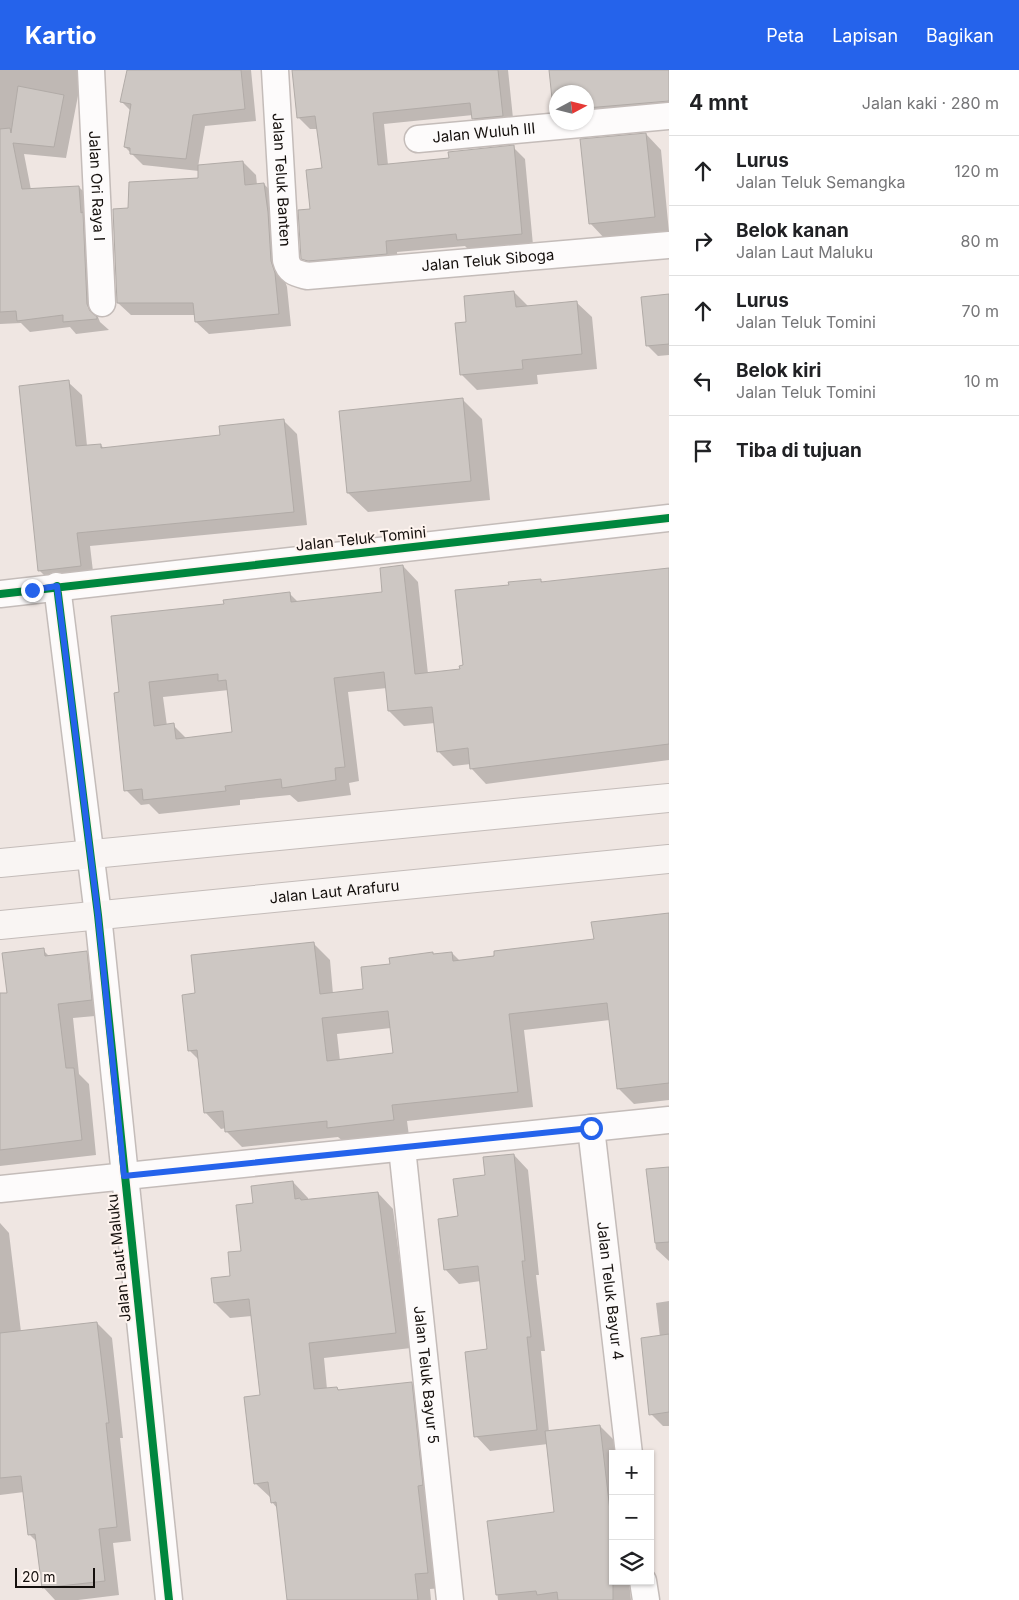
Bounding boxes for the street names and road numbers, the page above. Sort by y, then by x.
street label: Jalan Teluk Banten [269,112,295,247]
street label: Jalan Wuluh III [431,118,536,147]
street label: Jalan Ori Raya I [85,130,109,241]
street label: Jalan Teluk Siboga [420,245,555,275]
street label: Jalan Teluk Tomini [295,522,427,555]
street label: Jalan Laut Arafuru [268,876,400,907]
street label: Jalan Laut Maluku [102,1193,135,1323]
street label: Jalan Teluk Bayur 4 [593,1221,628,1361]
street label: Jalan Teluk Bayur 5 [410,1305,443,1445]

